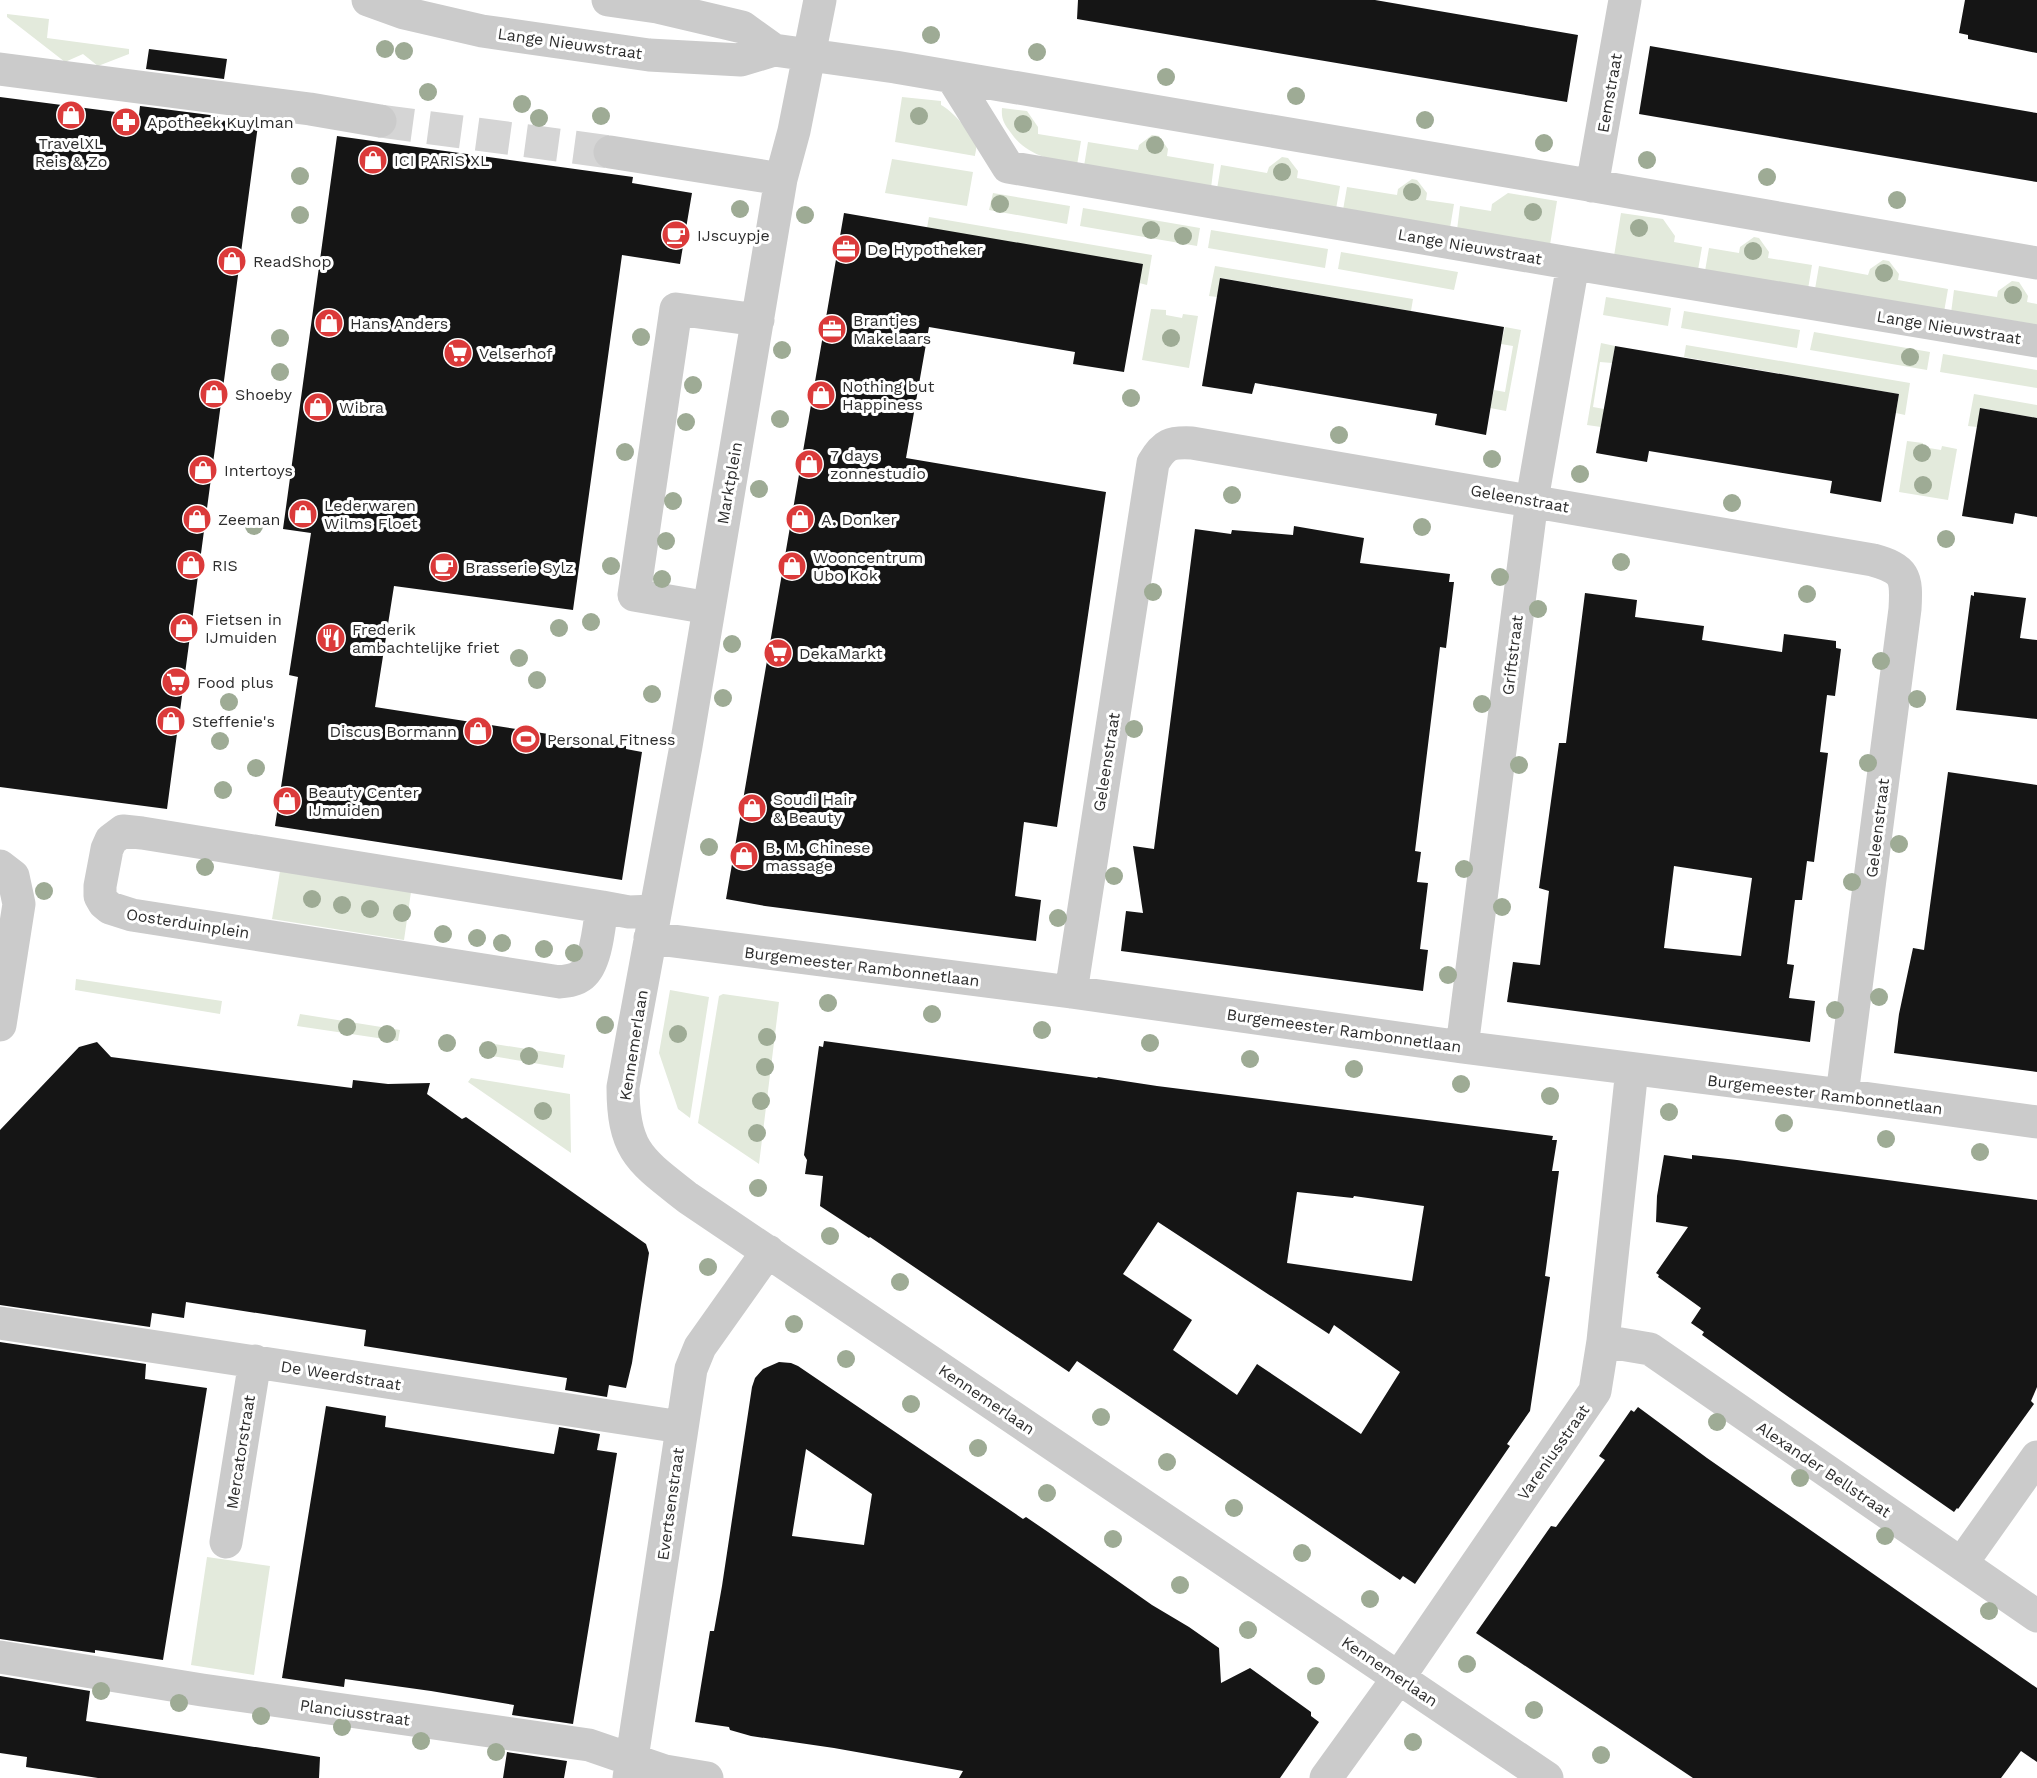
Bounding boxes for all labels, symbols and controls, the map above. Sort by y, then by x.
street label: Lange Nieuwstraat [496,24,644,63]
street label: Eemstraat [1593,52,1626,134]
shop icon: TravelXL Reis & Zo [55,99,87,131]
pharmacy icon: Apotheek Kuylman [110,106,142,138]
place label: Apotheek Kuylman [147,113,294,132]
place label: TravelXL Reis & Zo [35,134,107,171]
shop icon: ICI PARIS XL [357,144,389,176]
place label: ICI PARIS XL [394,151,490,170]
cafe icon: IJscuypje [660,219,692,251]
street label: Lange Nieuwstraat [1396,224,1544,269]
place label: IJscuypje [697,226,770,245]
office icon: De Hypotheker [830,233,862,265]
place label: De Hypotheker [867,240,984,259]
shop icon: ReadShop [216,245,248,277]
place label: ReadShop [253,252,331,271]
shop icon: Hans Anders [313,307,345,339]
street label: Lange Nieuwstraat [1875,307,2023,348]
place label: Brantjes Makelaars [853,311,931,348]
office icon: Brantjes Makelaars [816,313,848,345]
place label: Hans Anders [350,314,448,333]
supermarket icon: Velserhof [442,337,474,369]
place label: Velserhof [479,344,553,363]
place label: Nothing but Happiness [842,377,935,414]
shop icon: Shoeby [198,378,230,410]
shop icon: Nothing but Happiness [805,379,837,411]
place label: Shoeby [235,385,293,404]
shop icon: Wibra [302,391,334,423]
place label: Wibra [339,398,384,417]
street label: Marktplein [713,440,746,526]
place label: 7 days zonnestudio [830,446,926,483]
shop icon: 7 days zonnestudio [793,448,825,480]
shop icon: Intertoys [187,454,219,486]
place label: Intertoys [224,461,293,480]
street label: Geleenstraat [1469,480,1571,517]
place label: Lederwaren Wilms Floet [324,496,418,533]
shop icon: Lederwaren Wilms Floet [287,498,319,530]
shop icon: Zeeman [181,503,213,535]
shop icon: A. Donker [784,503,816,535]
place label: Zeeman [218,510,280,529]
place label: A. Donker [821,510,897,529]
place label: Wooncentrum Ubo Kok [813,548,923,585]
shop icon: RIS [175,549,207,581]
shop icon: Wooncentrum Ubo Kok [776,550,808,582]
cafe icon: Brasserie Sylz [428,551,460,583]
place label: RIS [212,556,238,575]
place label: Brasserie Sylz [465,558,574,577]
place label: Fietsen in IJmuiden [205,610,282,647]
shop icon: Fietsen in IJmuiden [168,612,200,644]
street label: Griftstraat [1498,614,1527,696]
place label: Frederik ambachtelijke friet [352,620,500,657]
restaurant icon: Frederik ambachtelijke friet [315,622,347,654]
supermarket icon: DekaMarkt [762,637,794,669]
place label: DekaMarkt [799,644,883,663]
supermarket icon: Food plus [160,666,192,698]
place label: Food plus [197,673,274,692]
shop icon: Steffenie's [155,705,187,737]
street label: Geleenstraat [1089,711,1124,813]
place label: Steffenie's [192,712,275,731]
shop icon: Discus Bormann [462,715,494,747]
place label: Discus Bormann [329,722,457,741]
sports icon: Personal Fitness [510,723,542,755]
place label: Personal Fitness [547,730,676,749]
street label: Geleenstraat [1862,777,1893,879]
place label: Beauty Center IJmuiden [308,783,420,820]
shop icon: Beauty Center IJmuiden [271,785,303,817]
place label: Soudi Hair & Beauty [773,790,854,827]
shop icon: Soudi Hair & Beauty [736,792,768,824]
place label: B. M. Chinese massage [765,838,870,875]
shop icon: B. M. Chinese massage [728,840,760,872]
street label: Oosterduinplein [125,904,251,943]
street label: Burgemeester Rambonnetlaan [743,943,981,990]
street label: Kennemerlaan [615,988,652,1102]
street label: Burgemeester Rambonnetlaan [1225,1005,1463,1056]
street label: Burgemeester Rambonnetlaan [1706,1071,1944,1118]
street label: De Weerdstraat [279,1357,403,1394]
street label: Kennemerlaan [935,1360,1038,1439]
street label: Mercatorstraat [222,1393,259,1510]
street label: Vareniusstraat [1513,1401,1594,1504]
street label: Alexander Bellstraat [1753,1417,1895,1522]
street label: Evertsenstraat [653,1446,688,1562]
street label: Kennemerlaan [1338,1632,1441,1711]
street label: Planciusstraat [299,1695,412,1730]

